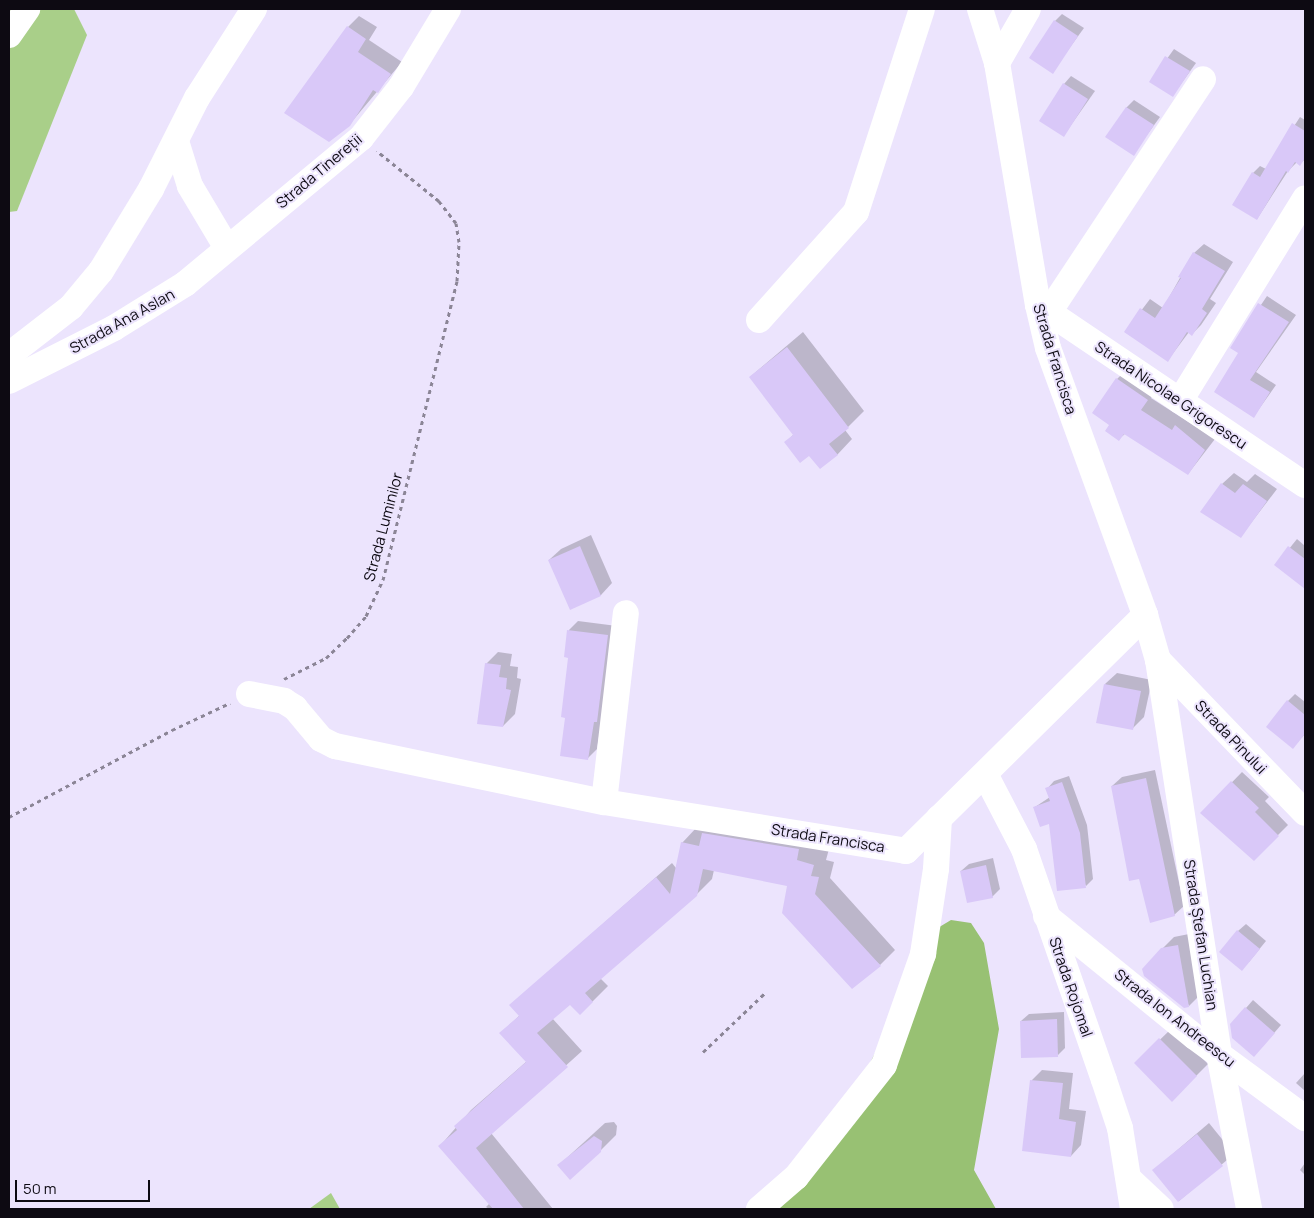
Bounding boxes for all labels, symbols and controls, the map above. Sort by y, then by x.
street label: Strada Tinereții [273,130,365,212]
street label: Strada Ana Aslan [67,285,177,357]
street label: Strada Francisca [1030,301,1080,417]
street label: Strada Nicolae Grigorescu [1092,337,1250,453]
street label: Strada Luminilor [360,471,406,583]
street label: Strada Pinului [1191,697,1271,777]
street label: Strada Francisca [770,820,886,856]
street label: Strada Ștefan Luchian [1180,858,1222,1012]
street label: Strada Rojomal [1045,935,1097,1039]
street label: Strada Ion Andreescu [1111,965,1239,1071]
scale bar [18,1170,152,1202]
text: 50 m [23,1178,57,1199]

